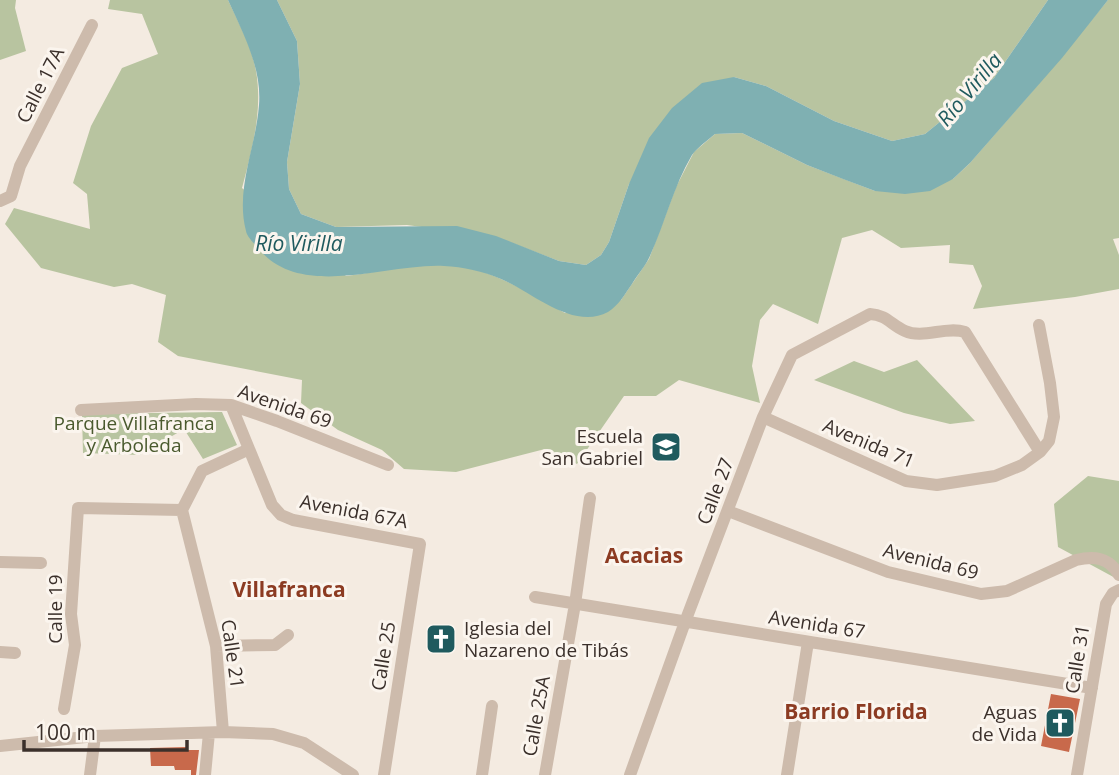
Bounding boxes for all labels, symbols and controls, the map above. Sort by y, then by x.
street label: Calle 17A [10,43,70,127]
water label: Río Virilla [930,46,1008,132]
water label: Río Virilla [255,229,343,257]
street label: Avenida 69 [235,378,335,434]
park label: Parque Villafranca y Arboleda [54,410,214,458]
street label: Avenida 71 [819,412,919,474]
place label: Escuela San Gabriel [541,423,643,471]
school or university icon: Escuela San Gabriel [649,430,683,464]
street label: Calle 27 [690,454,740,528]
street label: Avenida 67A [298,488,410,534]
street label: Avenida 69 [881,537,981,585]
district label: Acacias [605,541,683,569]
street label: Calle 19 [42,574,68,644]
district label: Villafranca [232,575,346,603]
street label: Avenida 67 [767,604,867,644]
place label: Iglesia del Nazareno de Tibás [464,615,629,663]
street label: Calle 21 [215,618,251,690]
street label: Calle 25 [365,620,401,692]
church icon: Iglesia del Nazareno de Tibás [424,622,458,656]
street label: Calle 31 [1059,623,1095,695]
street label: Calle 25A [516,674,556,758]
district label: Barrio Florida [784,697,928,725]
place label: Aguas de Vida [971,699,1037,747]
church icon: Aguas de Vida [1043,706,1077,740]
scale bar [24,708,187,752]
text: 100 m [35,718,96,746]

